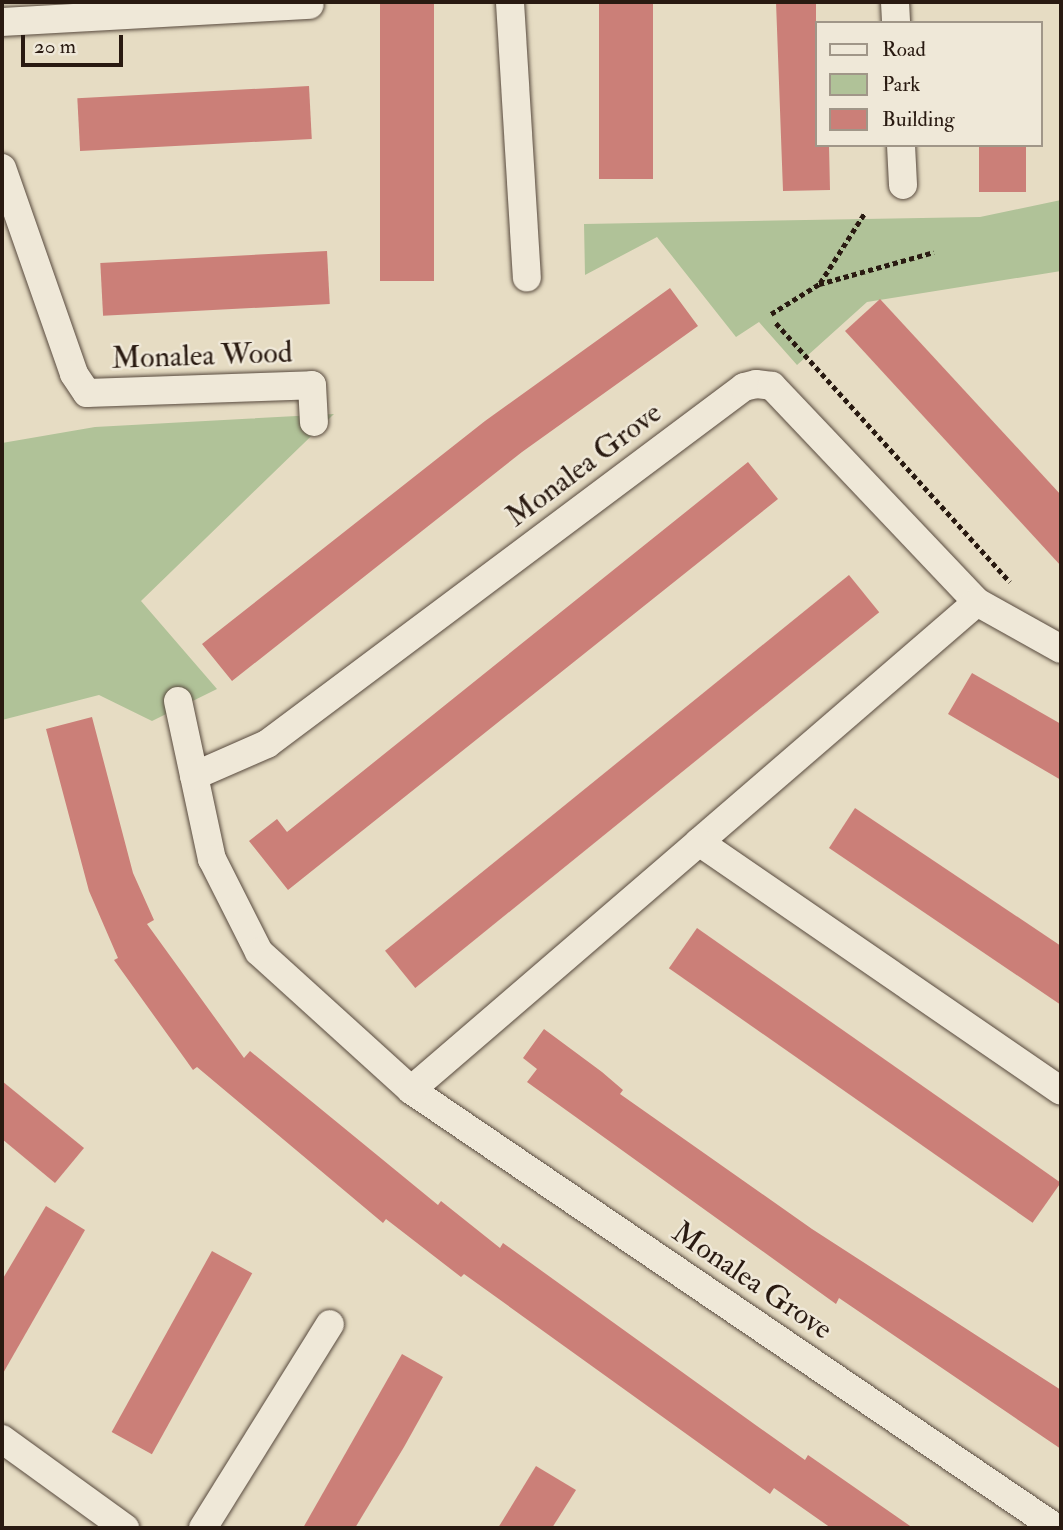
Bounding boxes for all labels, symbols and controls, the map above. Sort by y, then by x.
scale bar [24,21,126,65]
legend [814,21,1042,147]
text: 20 m [34,33,76,60]
text: Road [882,36,926,63]
text: Park [882,71,920,98]
text: Building [882,106,955,133]
street label: Monalea Wood [111,335,293,377]
street label: Monalea Grove [499,395,669,535]
street label: Monalea Grove [665,1214,839,1348]

